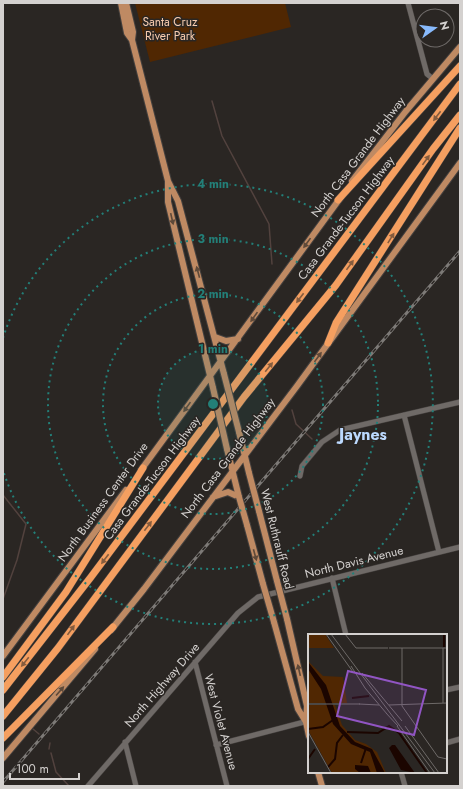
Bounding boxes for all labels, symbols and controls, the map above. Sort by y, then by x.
north arrow [415,8,455,48]
park label: Santa Cruz River Park [142,13,198,45]
text: N [436,19,454,32]
street label: North Casa Grande Highway [307,92,410,221]
one-way arrow [432,110,441,121]
street label: Casa Grande-Tucson Highway [293,152,399,284]
one-way arrow [421,154,430,165]
text: 4 min [197,175,229,193]
one-way arrow [169,213,175,225]
text: 3 min [197,230,229,248]
one-way arrow [387,232,394,244]
one-way arrow [303,238,311,249]
one-way arrow [346,260,354,271]
one-way arrow [195,266,201,278]
text: 2 min [197,285,229,303]
one-way arrow [296,293,304,304]
one-way arrow [250,312,258,323]
text: 1 min [198,340,228,358]
one-way arrow [314,351,322,362]
one-way arrow [265,362,273,373]
street label: North Casa Grande Highway [177,393,280,522]
centre of rings [206,397,220,411]
one-way arrow [183,401,191,412]
street label: Casa Grande-Tucson Highway [99,412,205,544]
district label: Jaynes [336,423,387,446]
street label: North Business Center Drive [54,439,152,565]
street label: West Ruthrauff Road [256,487,298,591]
one-way arrow [144,520,153,531]
street label: North Davis Avenue [303,541,405,583]
one-way arrow [252,549,258,561]
one-way arrow [101,554,109,564]
one-way arrow [67,625,75,636]
inset map [308,634,447,773]
street label: North Highway Drive [120,639,204,731]
one-way arrow [21,657,30,667]
one-way arrow [296,664,302,676]
street label: West Violet Avenue [200,672,242,772]
one-way arrow [55,687,64,696]
scale bar [10,755,79,781]
text: 100 m [16,760,49,778]

